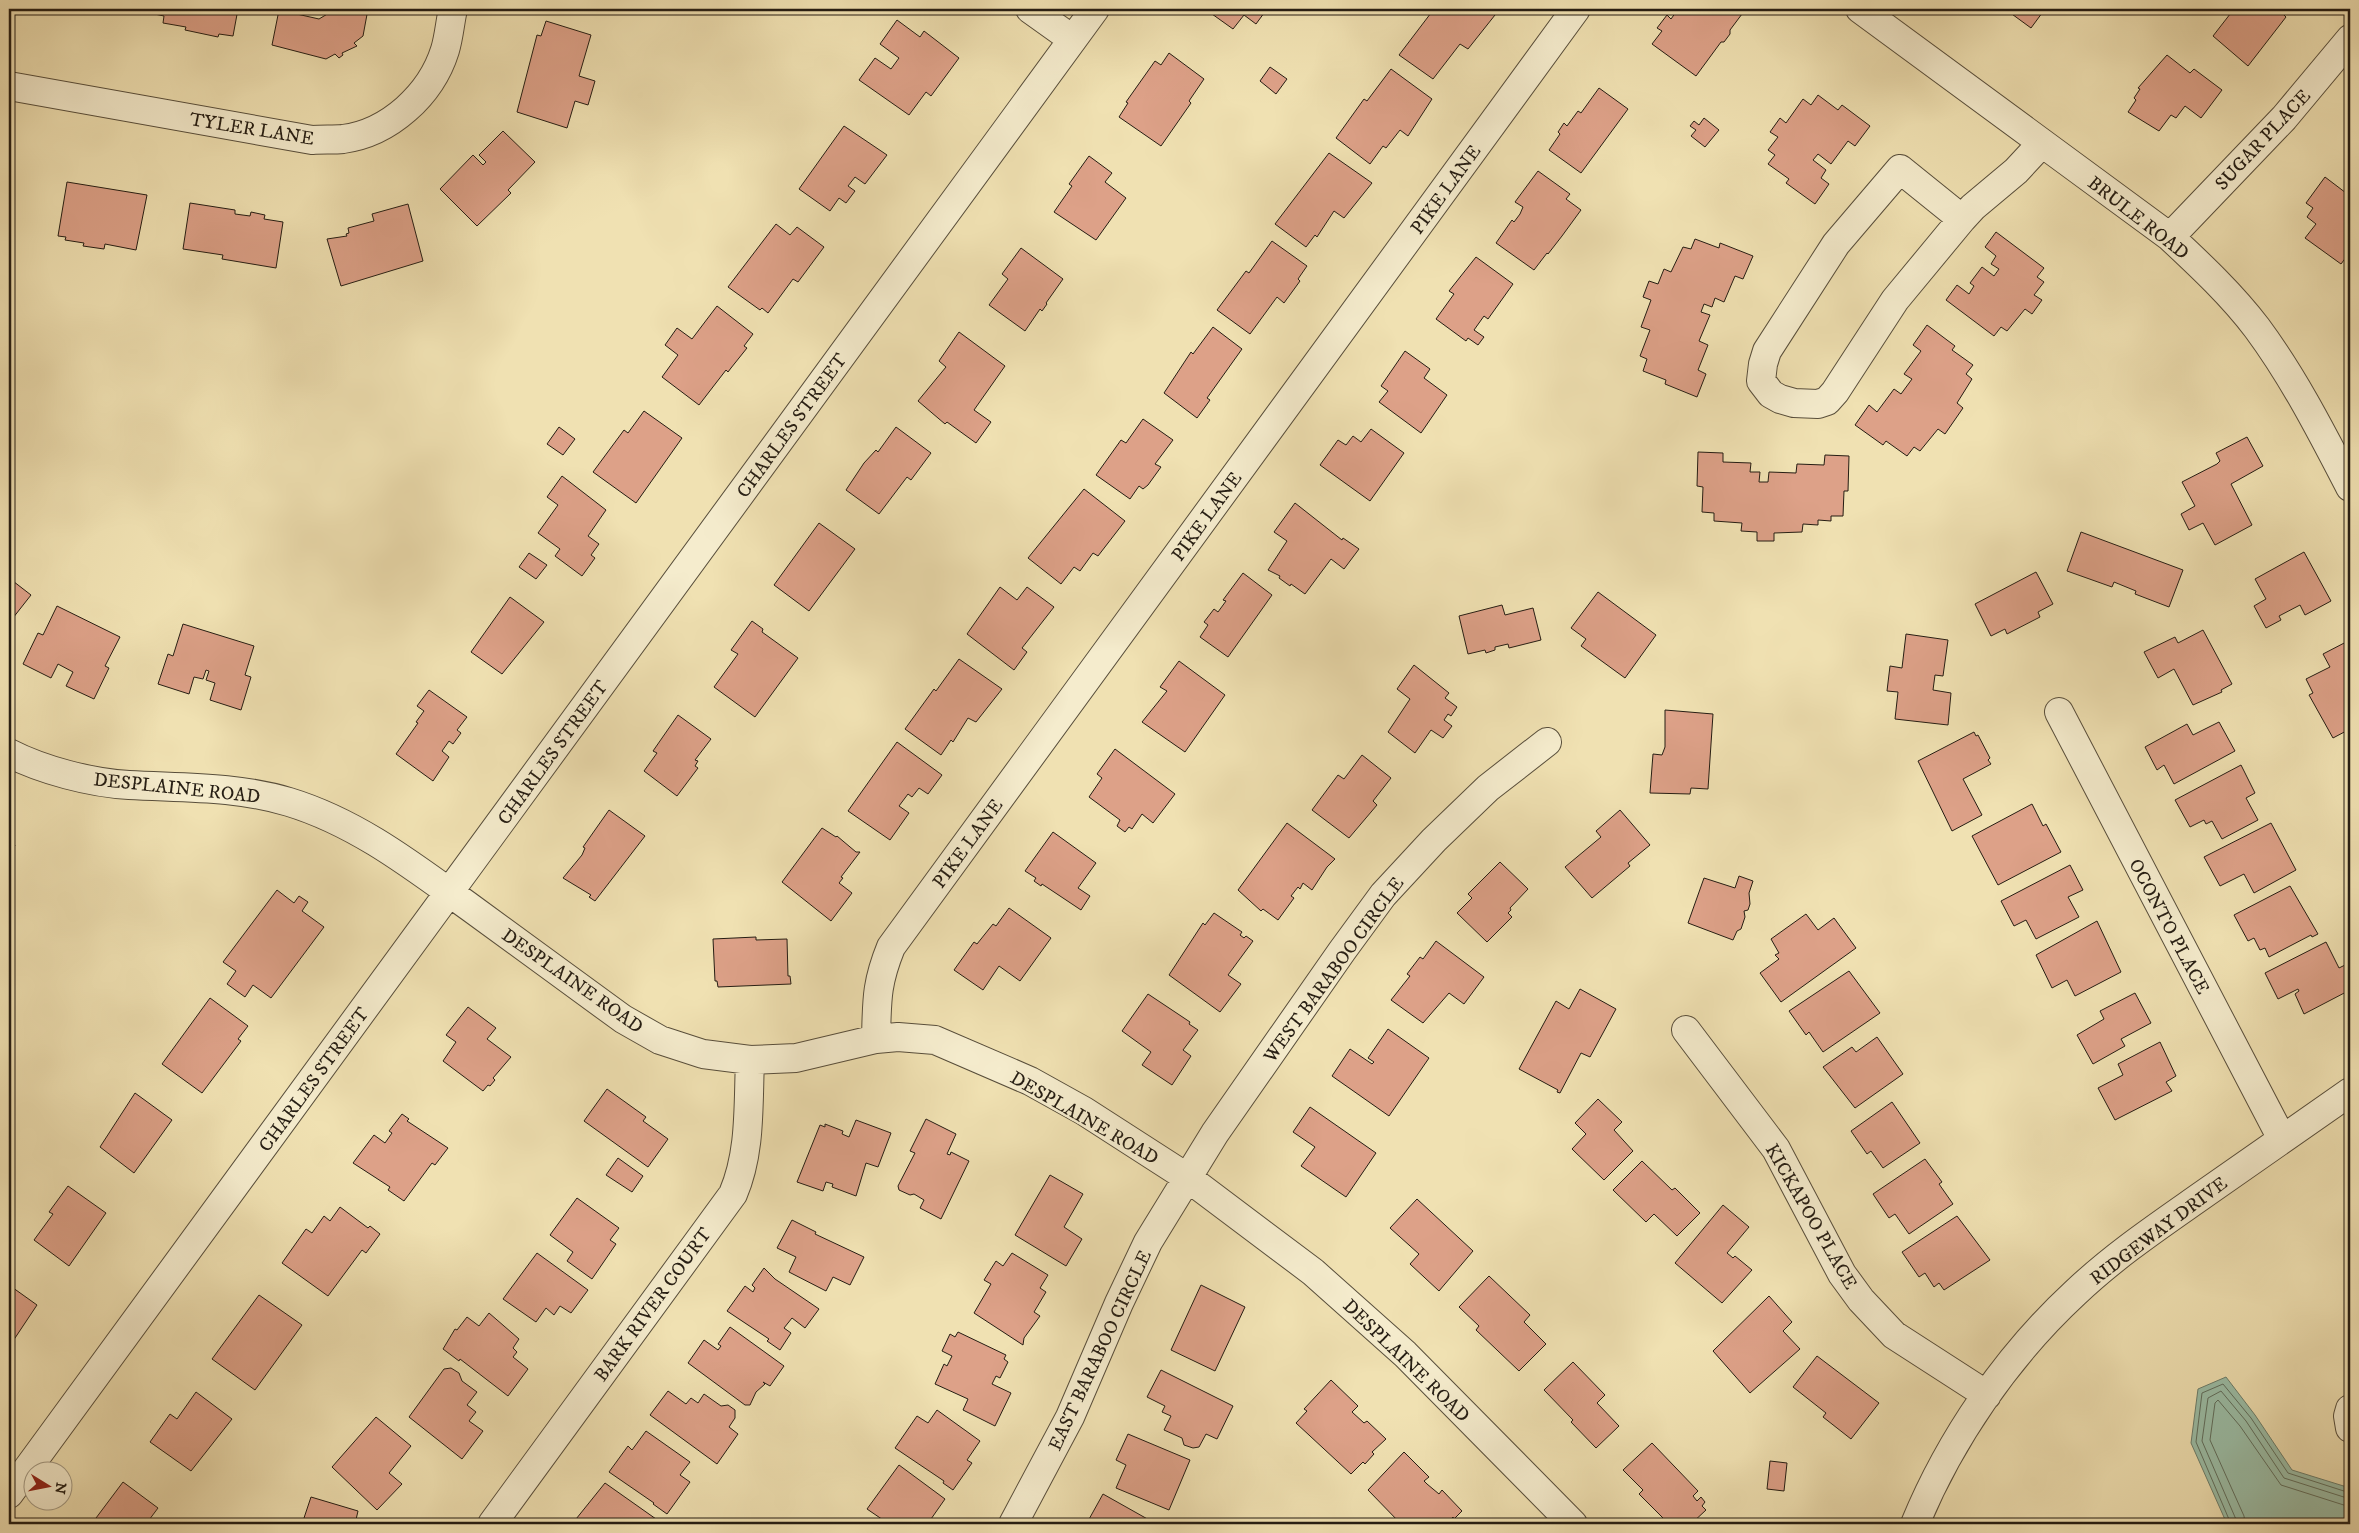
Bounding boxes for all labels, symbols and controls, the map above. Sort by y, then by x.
street label: SUGAR PLACE [2210,85,2316,195]
street label: TYLER LANE [188,108,316,151]
street label: PIKE LANE [1406,141,1486,239]
street label: BRULE ROAD [2083,172,2193,265]
street label: CHARLES STREET [732,349,853,503]
street label: PIKE LANE [1167,468,1247,566]
street label: CHARLES STREET [493,676,614,830]
street label: DESPLAINE ROAD [92,768,261,809]
street label: PIKE LANE [928,795,1008,893]
street label: OCONTO PLACE [2123,855,2214,998]
street label: WEST BARABOO CIRCLE [1259,873,1409,1068]
street label: DESPLAINE ROAD [497,924,647,1039]
street label: CHARLES STREET [254,1003,375,1157]
street label: DESPLAINE ROAD [1006,1066,1163,1170]
street label: KICKAPOO PLACE [1760,1140,1862,1294]
street label: RIDGEWAY DRIVE [2086,1172,2232,1290]
street label: BARK RIVER COURT [590,1223,717,1386]
street label: EAST BARABOO CIRCLE [1044,1247,1157,1455]
street label: DESPLAINE ROAD [1338,1295,1474,1428]
north arrow [22,1460,72,1510]
text: N [50,1481,70,1496]

